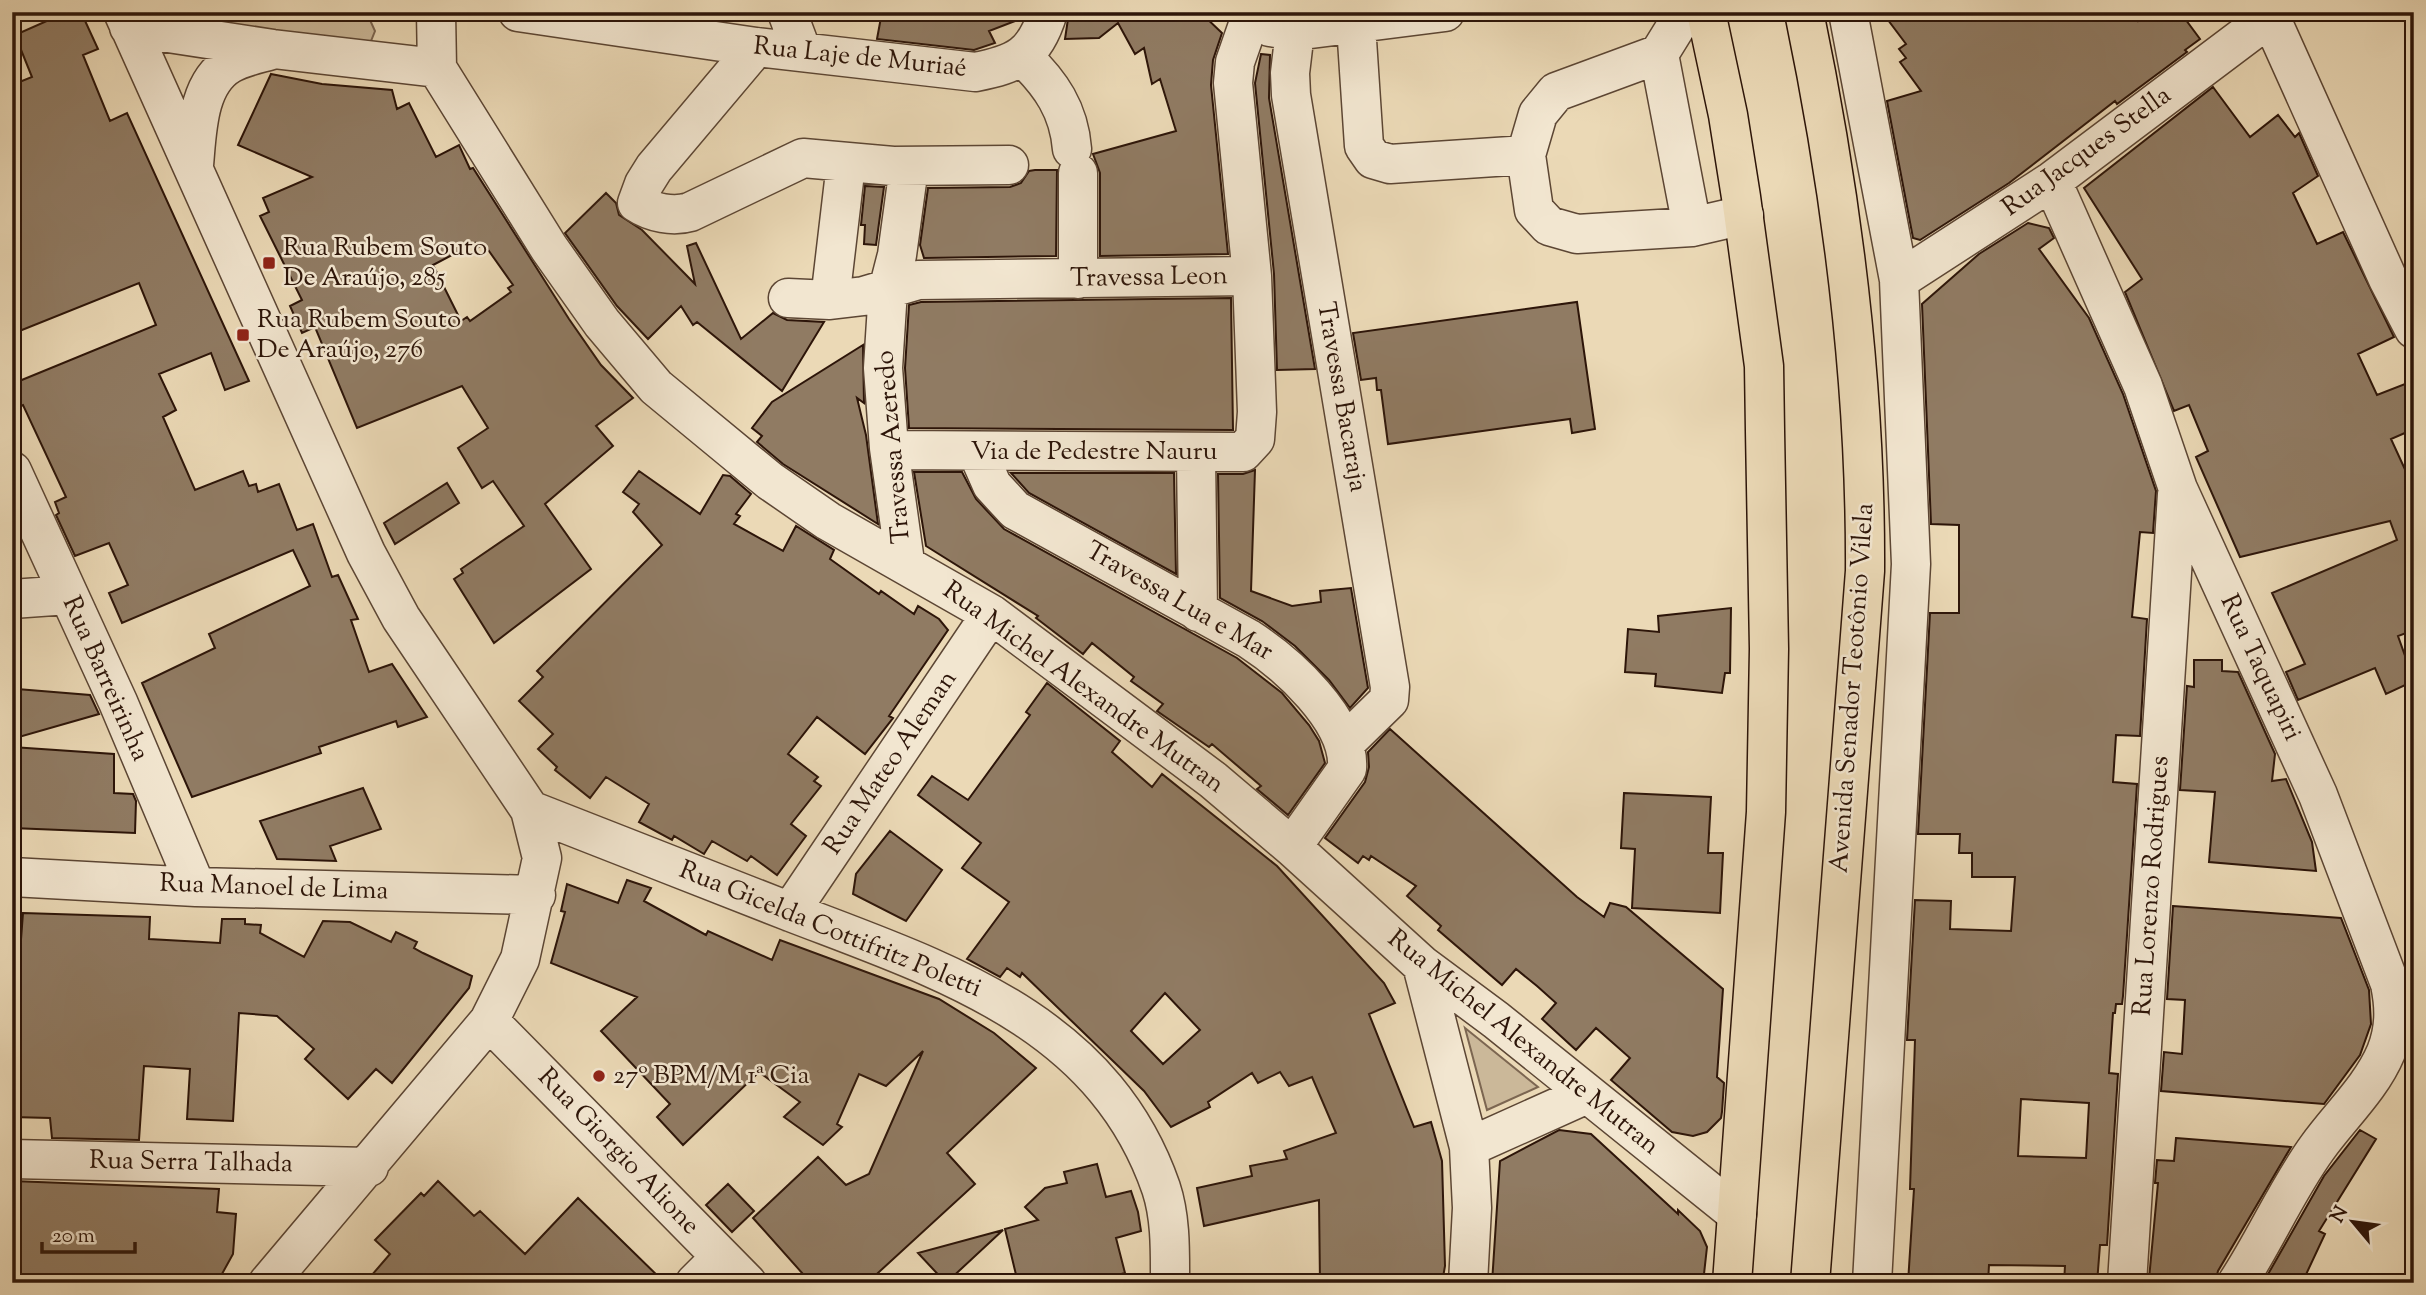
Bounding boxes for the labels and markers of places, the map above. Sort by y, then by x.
place label: Rua Rubem Souto De Araújo, 285 [283,230,487,297]
marker: Rua Rubem Souto De Araújo, 285 [261,255,277,271]
place label: Rua Rubem Souto De Araújo, 276 [257,302,461,369]
marker: Rua Rubem Souto De Araújo, 276 [235,327,251,343]
place label: 27º BPM/M 1ª Cia [613,1058,809,1095]
marker: 27º BPM/M 1ª Cia [591,1068,607,1084]

